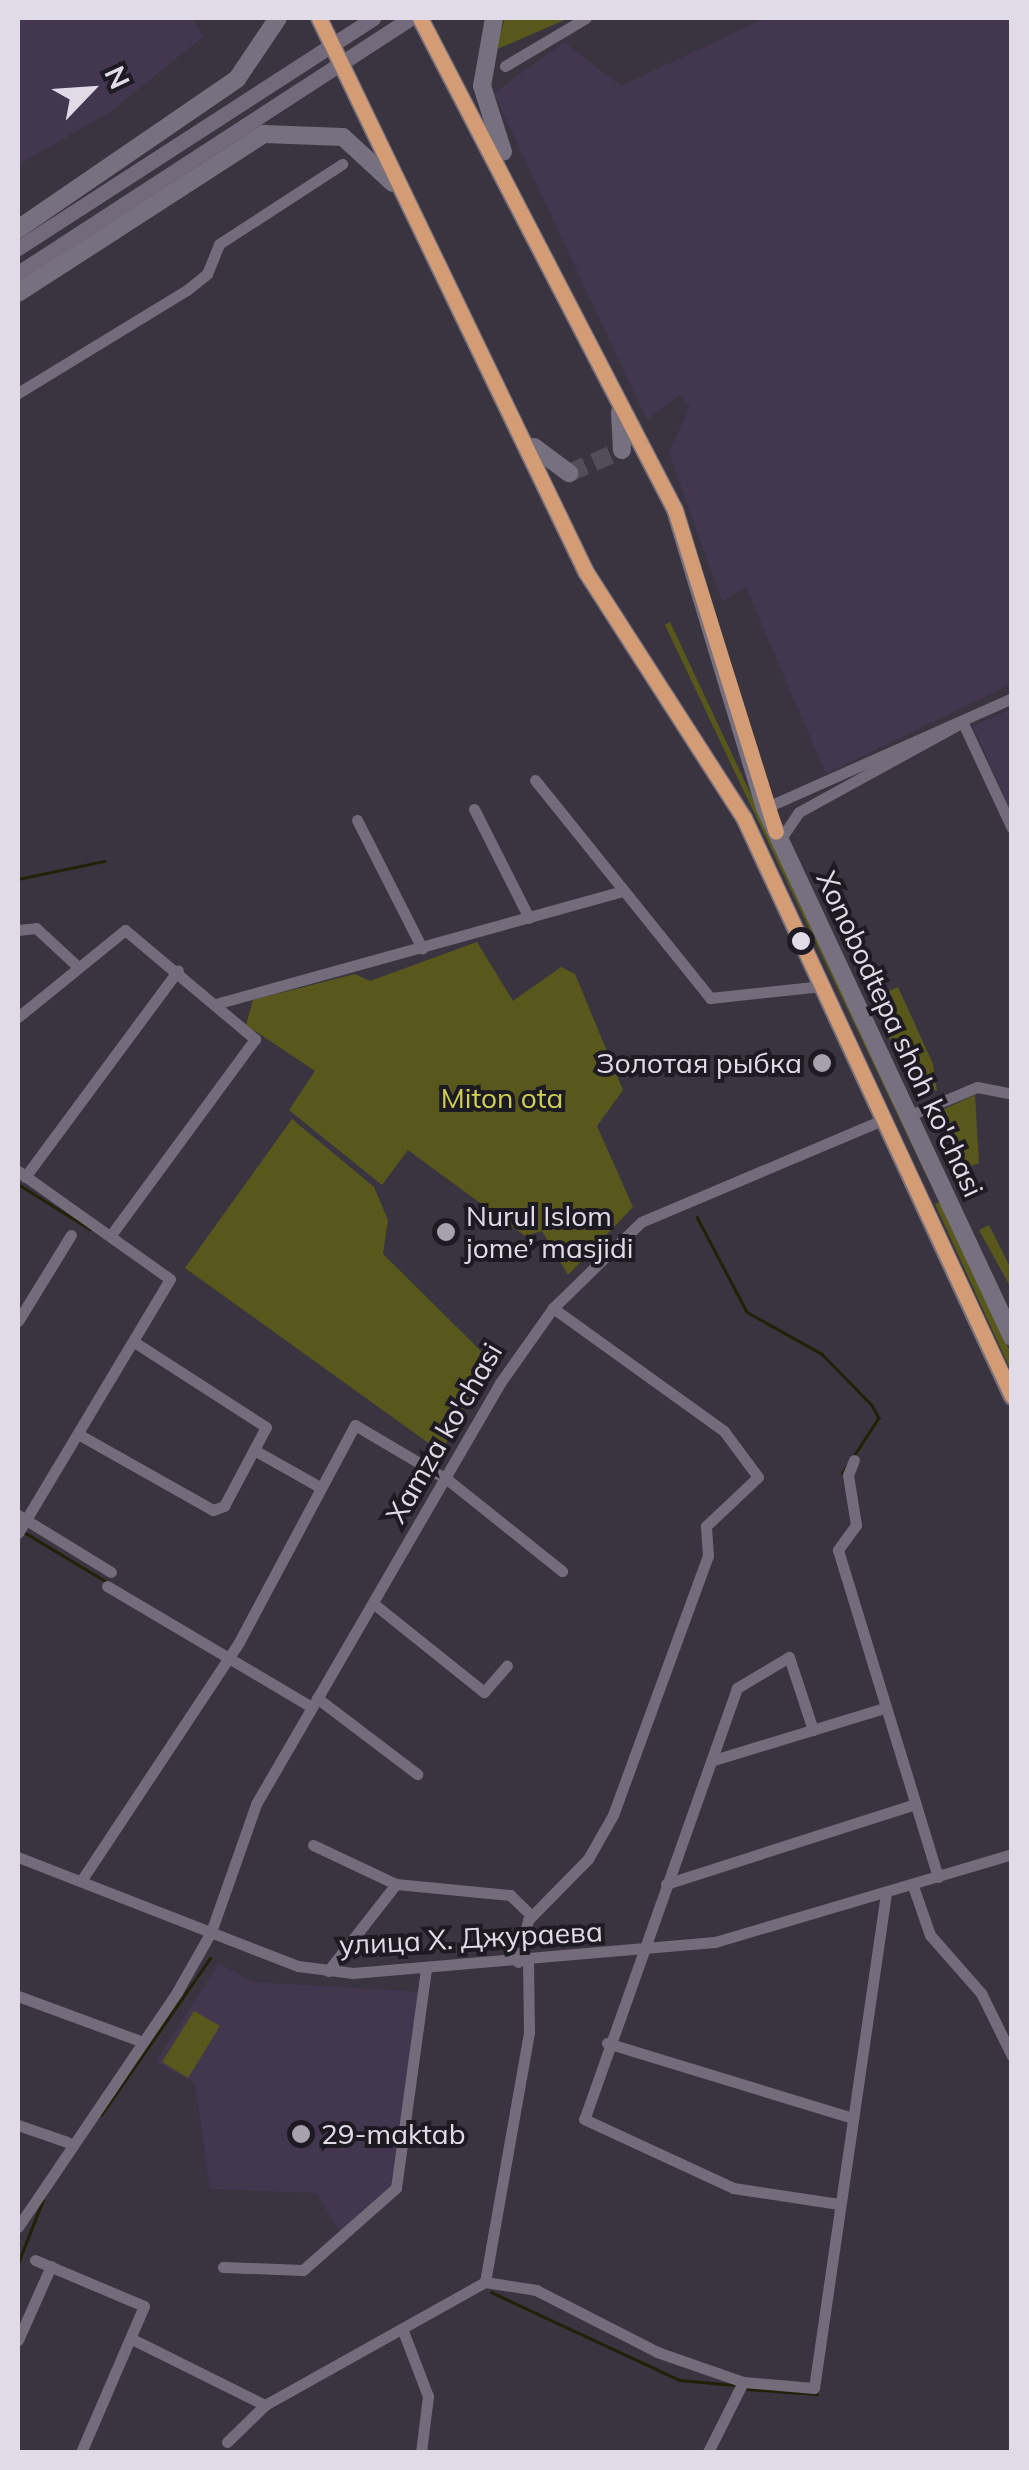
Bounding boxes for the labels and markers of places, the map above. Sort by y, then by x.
unlabelled marker [791,931,811,951]
place label: Золотая рыбка [596,1046,802,1080]
marker: Золотая рыбка [811,1052,833,1074]
place label: Nurul Islom jome’ masjidi [466,1199,633,1265]
marker: Nurul Islom jome’ masjidi [435,1221,457,1243]
place label: 29-maktab [321,2117,465,2151]
marker: 29-maktab [290,2123,312,2145]

